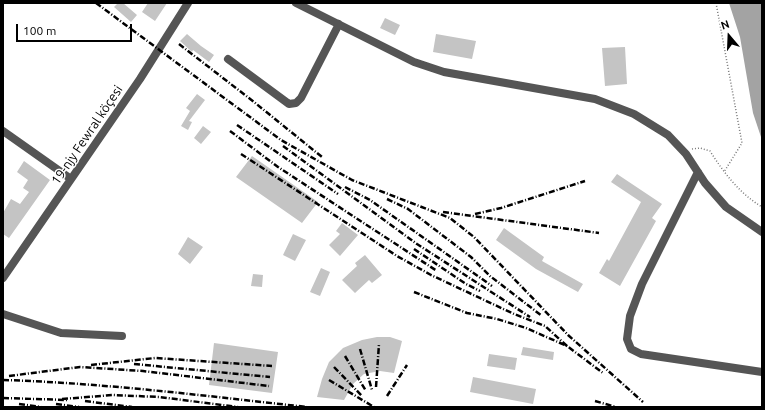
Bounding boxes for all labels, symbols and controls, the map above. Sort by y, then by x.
scale bar [18,16,134,42]
north arrow [709,16,749,56]
text: N [719,18,731,32]
text: 100 m [23,24,56,37]
street label: 19-njy Fewral köçesi [48,82,126,188]

